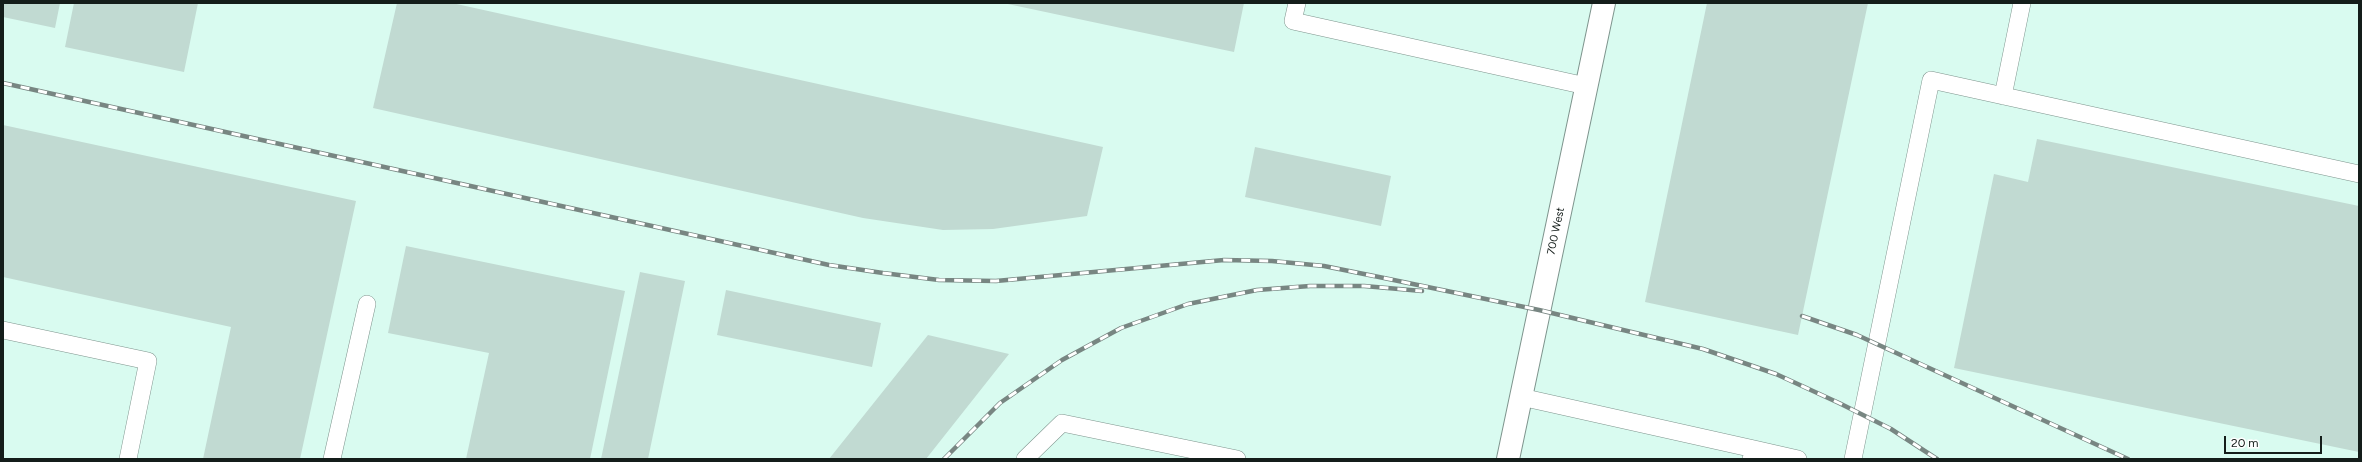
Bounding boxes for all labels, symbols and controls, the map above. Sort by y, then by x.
street label: 700 West [1545,206,1567,256]
scale bar [2226,428,2324,454]
text: 20 m [2231,436,2259,450]

